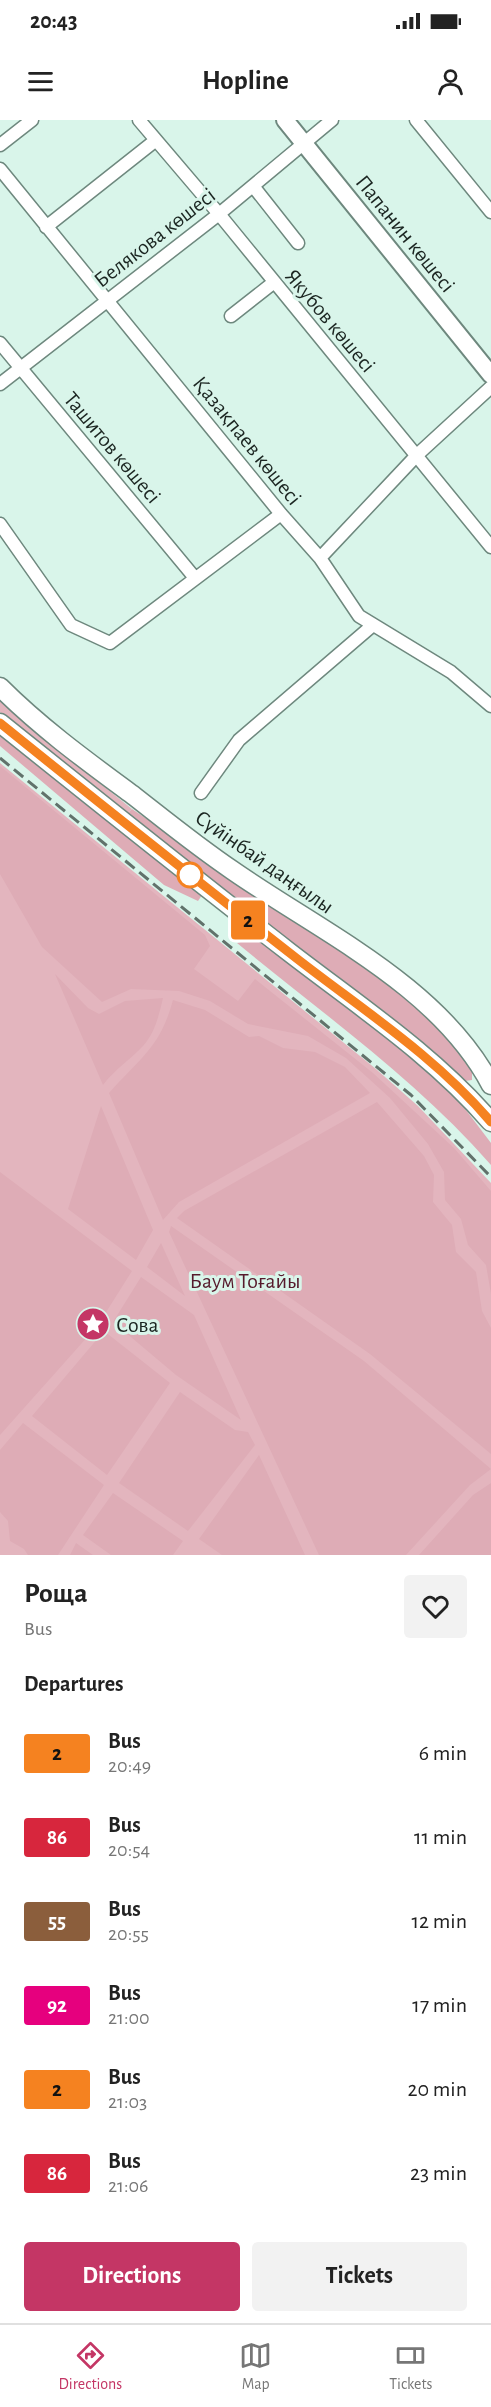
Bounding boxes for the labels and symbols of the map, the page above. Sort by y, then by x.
street label: Папанин көшесі [351,171,459,296]
street label: Белякова көшесі [90,184,219,292]
street label: Якубов көшесі [281,265,380,376]
street label: Қазақпаев көшесі [189,372,306,509]
street label: Ташитов көшесі [60,388,165,507]
street label: Сүйінбай даңғылы [191,806,338,918]
unlabelled marker [177,862,203,888]
line badge: 2 [228,900,268,940]
park label: Баум Тоғайы [190,1270,300,1292]
place icon: Сова [75,1306,111,1342]
place label: Сова [116,1314,159,1336]

